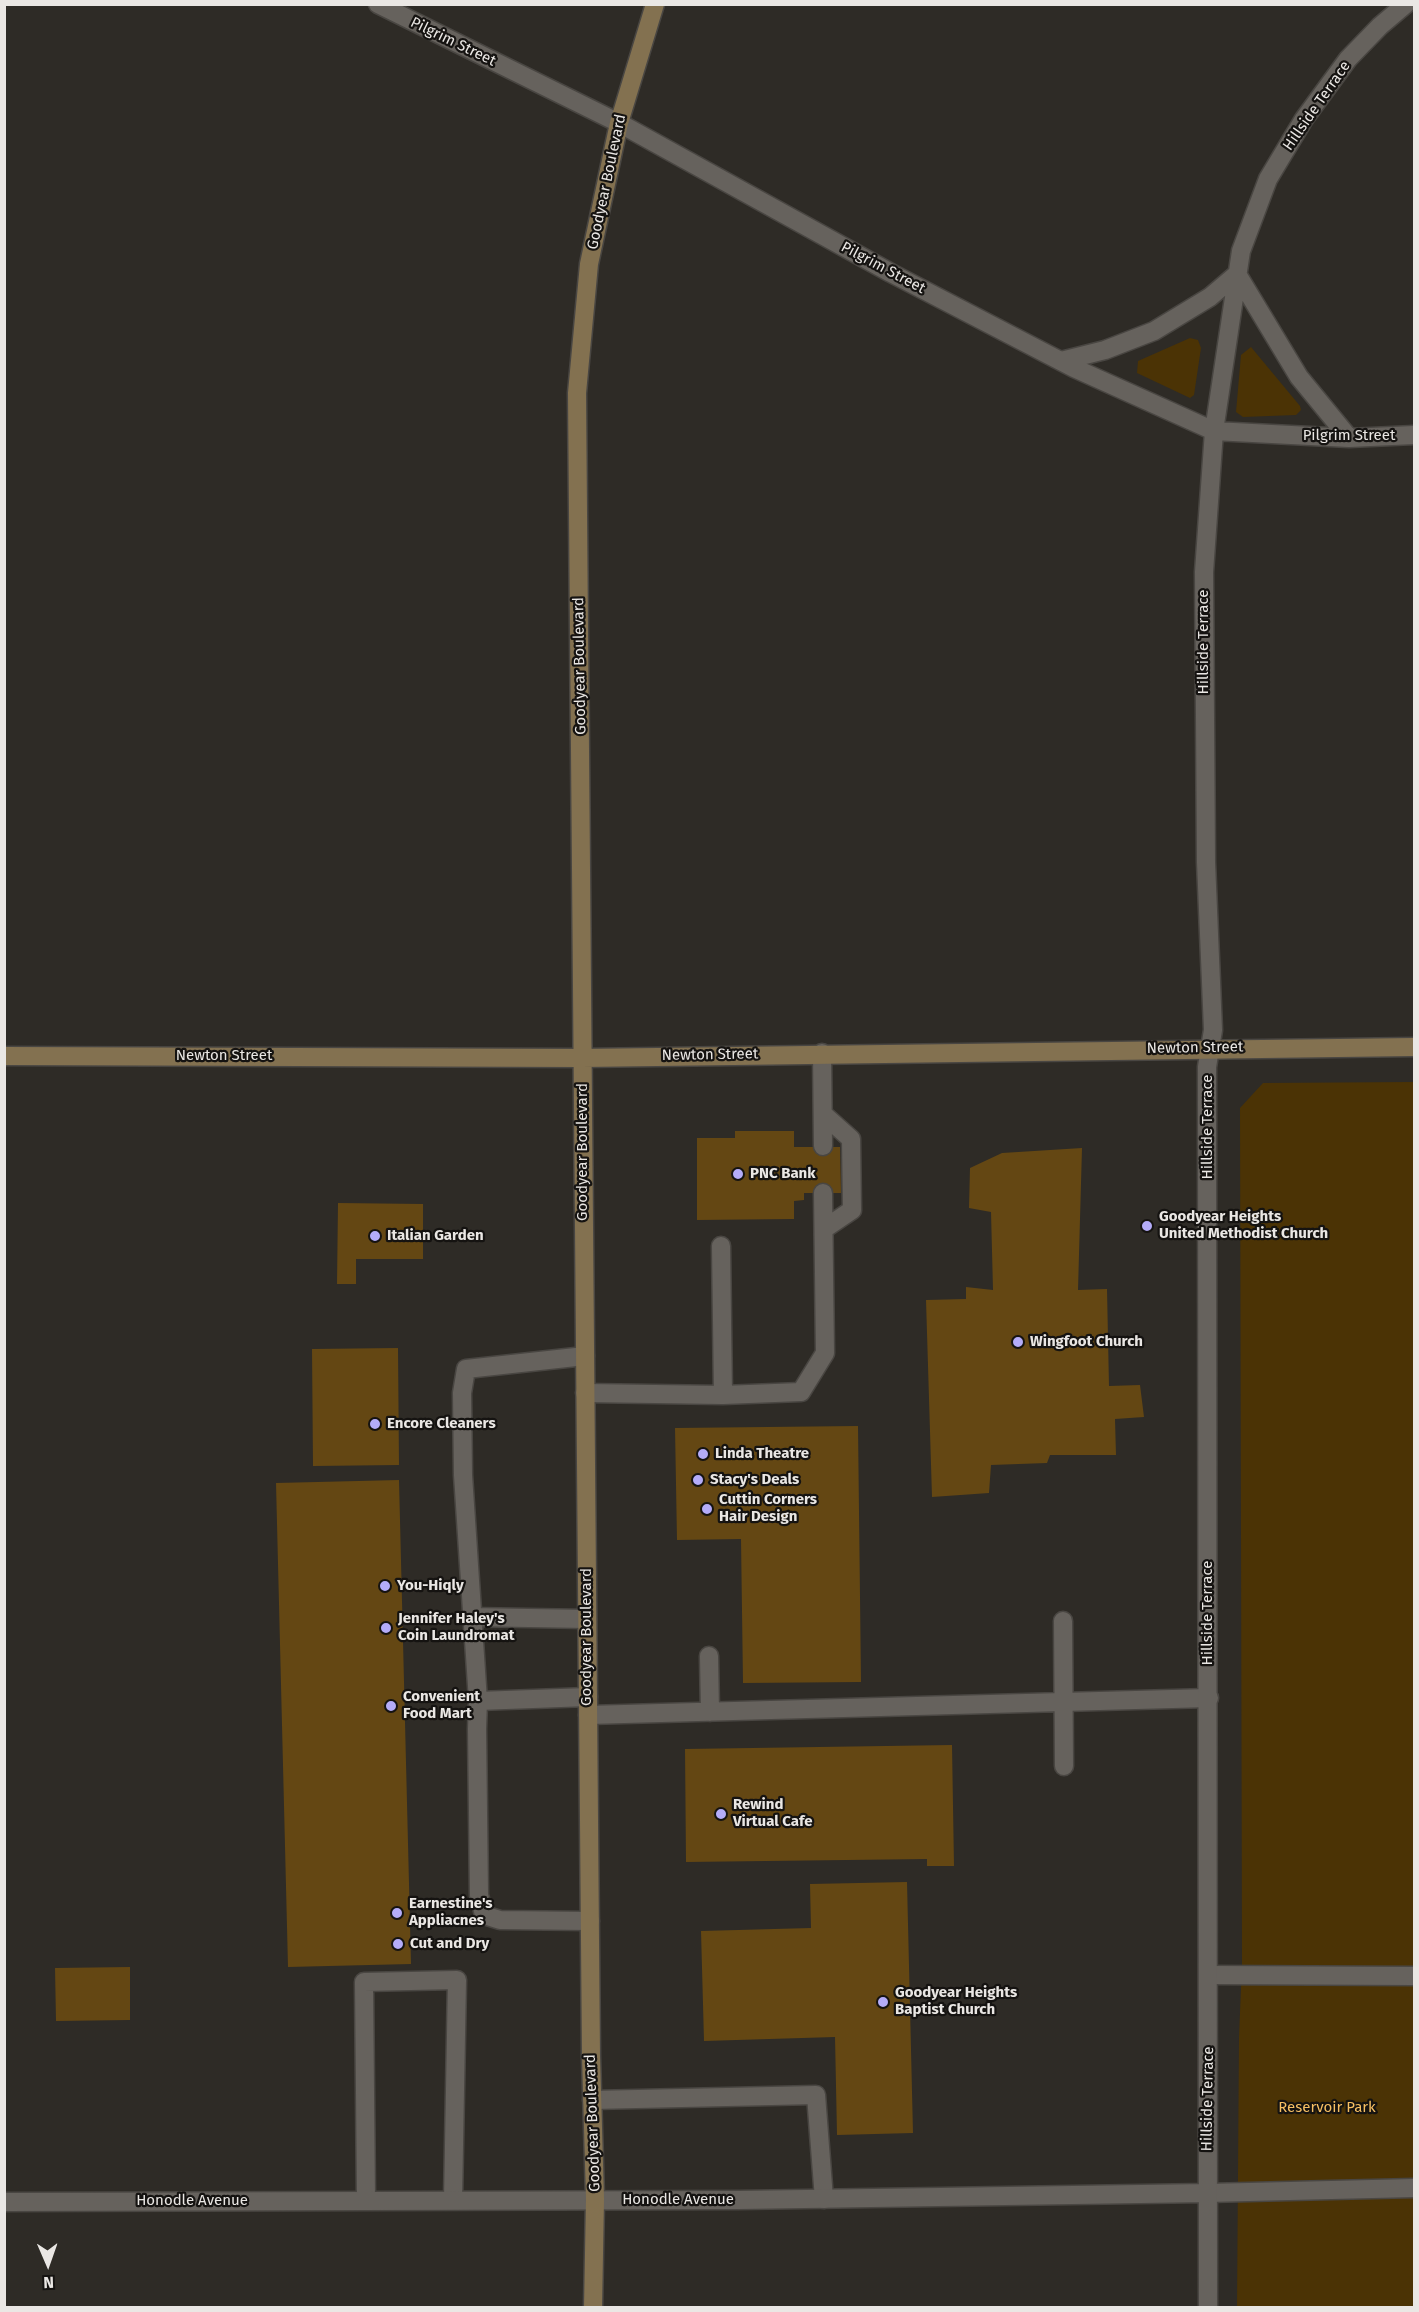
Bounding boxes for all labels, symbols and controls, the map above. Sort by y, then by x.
street label: Pilgrim Street [407,14,499,70]
street label: Hillside Terrace [1280,58,1354,154]
street label: Goodyear Boulevard [584,113,630,251]
street label: Pilgrim Street [838,238,928,298]
street label: Pilgrim Street [1303,427,1395,445]
street label: Hillside Terrace [1195,590,1213,694]
street label: Goodyear Boulevard [570,597,590,735]
street label: Newton Street [1147,1038,1243,1058]
street label: Newton Street [662,1045,758,1065]
street label: Newton Street [176,1047,272,1065]
street label: Hillside Terrace [1199,1075,1217,1179]
street label: Goodyear Boulevard [574,1083,592,1221]
place label: PNC Bank [750,1165,816,1183]
marker: PNC Bank [731,1167,745,1181]
place label: Goodyear Heights United Methodist Church [1159,1208,1328,1243]
marker: Goodyear Heights United Methodist Church [1140,1219,1154,1233]
place label: Italian Garden [387,1227,484,1245]
marker: Italian Garden [368,1229,382,1243]
place label: Wingfoot Church [1030,1333,1143,1351]
marker: Wingfoot Church [1011,1335,1025,1349]
place label: Encore Cleaners [387,1415,496,1433]
marker: Encore Cleaners [368,1417,382,1431]
place label: Linda Theatre [715,1445,809,1463]
marker: Linda Theatre [696,1447,710,1461]
place label: Stacy's Deals [710,1471,799,1489]
marker: Stacy's Deals [691,1473,705,1487]
place label: Cuttin Corners Hair Design [719,1491,817,1526]
marker: Cuttin Corners Hair Design [700,1502,714,1516]
street label: Hillside Terrace [1199,1561,1217,1665]
street label: Goodyear Boulevard [578,1568,596,1706]
place label: You-Hiqly [397,1577,464,1595]
marker: You-Hiqly [378,1579,392,1593]
place label: Jennifer Haley's Coin Laundromat [398,1610,515,1645]
marker: Jennifer Haley's Coin Laundromat [379,1621,393,1635]
place label: Convenient Food Mart [403,1688,480,1723]
marker: Convenient Food Mart [384,1699,398,1713]
place label: Rewind Virtual Cafe [733,1796,812,1831]
marker: Rewind Virtual Cafe [714,1807,728,1821]
place label: Earnestine's Appliacnes [409,1895,493,1930]
marker: Earnestine's Appliacnes [390,1906,404,1920]
place label: Cut and Dry [410,1935,489,1953]
marker: Cut and Dry [391,1937,405,1951]
place label: Goodyear Heights Baptist Church [895,1984,1017,2019]
marker: Goodyear Heights Baptist Church [876,1995,890,2009]
street label: Hillside Terrace [1198,2046,1218,2152]
street label: Goodyear Boulevard [582,2054,604,2192]
park label: Reservoir Park [1278,2099,1376,2117]
street label: Honodle Avenue [622,2191,734,2209]
street label: Honodle Avenue [136,2192,248,2210]
north arrow [18,2234,78,2294]
text: N [43,2273,54,2292]

